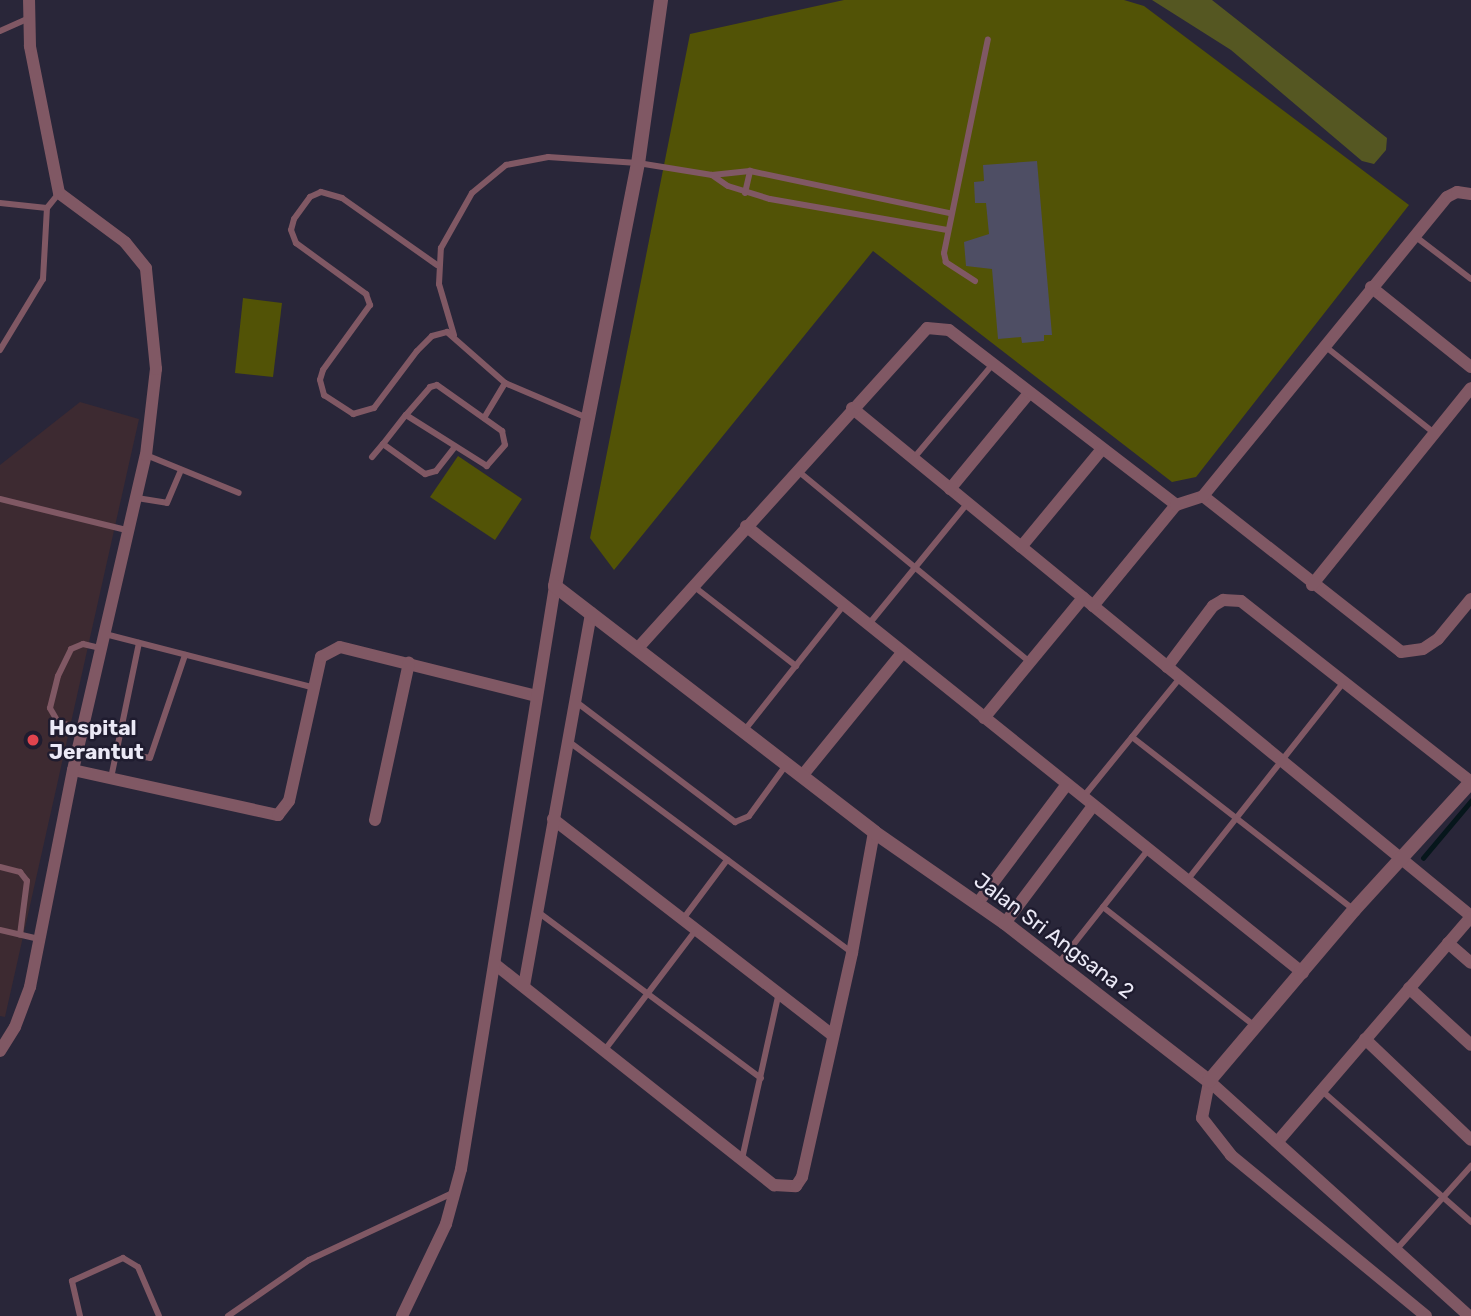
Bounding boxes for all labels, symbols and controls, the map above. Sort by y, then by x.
place label: Hospital Jerantut [49,715,144,765]
marker: Hospital Jerantut [23,730,43,750]
street label: Jalan Sri Angsana 2 [969,868,1139,1004]

